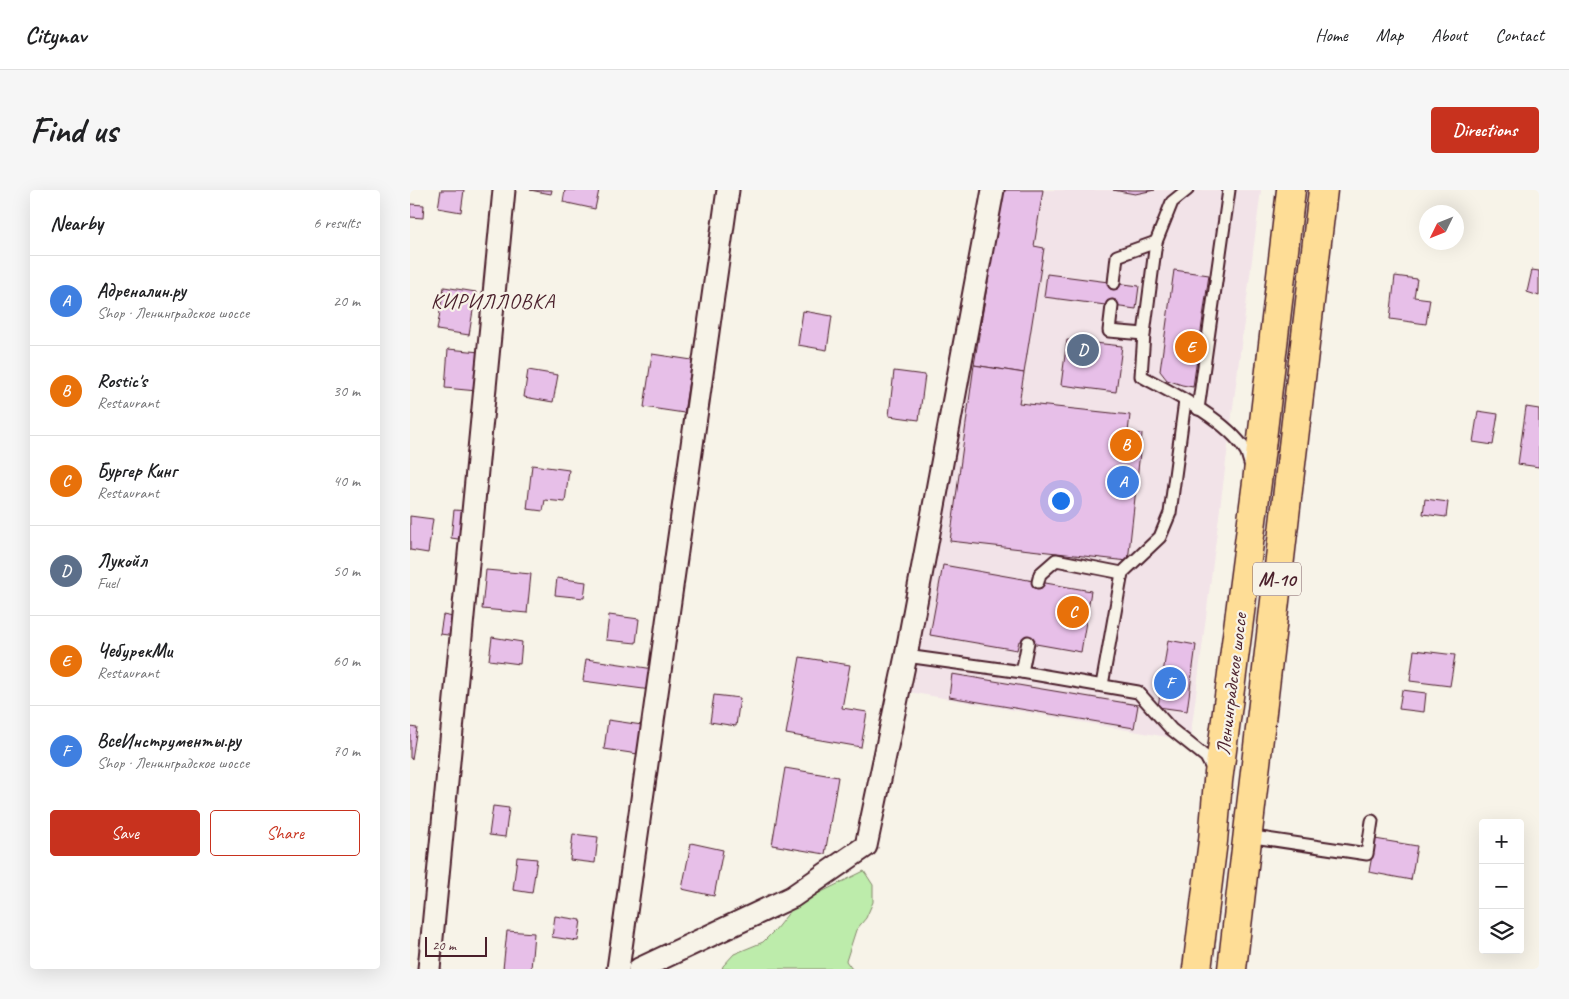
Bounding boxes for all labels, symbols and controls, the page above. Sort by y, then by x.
text: Citynav [25,20,86,50]
text: Home [1315,24,1348,46]
text: Map [1376,24,1403,46]
text: About [1431,24,1467,46]
text: Contact [1495,24,1544,46]
button: Directions [1431,107,1539,153]
text: Find us [30,108,117,153]
north arrow [1419,205,1464,250]
text: Nearby [50,210,103,236]
text: 6 results [313,213,360,233]
text: Адреналин.ру [97,279,186,303]
district label: КИРИЛЛОВКА [431,288,556,314]
text: A [62,291,70,311]
text: 20 m [333,291,360,311]
text: Shop · Ленинградское шоссе [97,303,249,323]
pin: E [1175,328,1207,366]
pin: D [1067,331,1099,369]
text: Rostic's [97,369,147,393]
text: B [62,381,70,401]
text: 30 m [333,381,360,401]
text: Restaurant [97,393,159,413]
pin: B [1110,426,1142,464]
text: Бургер Кинг [97,459,177,483]
pin: A [1107,463,1139,501]
text: C [62,471,70,491]
text: 40 m [333,471,360,491]
text: Restaurant [97,483,159,503]
your location [1048,488,1074,514]
text: Лукойл [97,549,147,573]
text: D [61,561,71,581]
text: 50 m [333,561,360,581]
road number: М-10 [1253,562,1301,596]
text: Fuel [97,573,118,593]
pin: C [1057,593,1089,631]
street label: Ленинградское шоссе [1210,610,1253,756]
text: ЧебурекМи [97,639,172,663]
text: E [62,651,70,671]
text: 60 m [333,651,360,671]
text: Restaurant [97,663,159,683]
pin: F [1154,664,1186,702]
text: ВсеИнструменты.ру [97,729,240,753]
text: F [62,741,70,761]
text: 70 m [333,741,360,761]
text: Shop · Ленинградское шоссе [97,753,249,773]
button: Save [50,810,200,856]
button: Share [210,810,360,856]
map controls [1479,819,1524,954]
button: + [1479,819,1524,864]
button: − [1479,864,1524,909]
button: layers [1479,909,1524,954]
scale bar [425,934,488,957]
text: 20 m [432,937,456,954]

